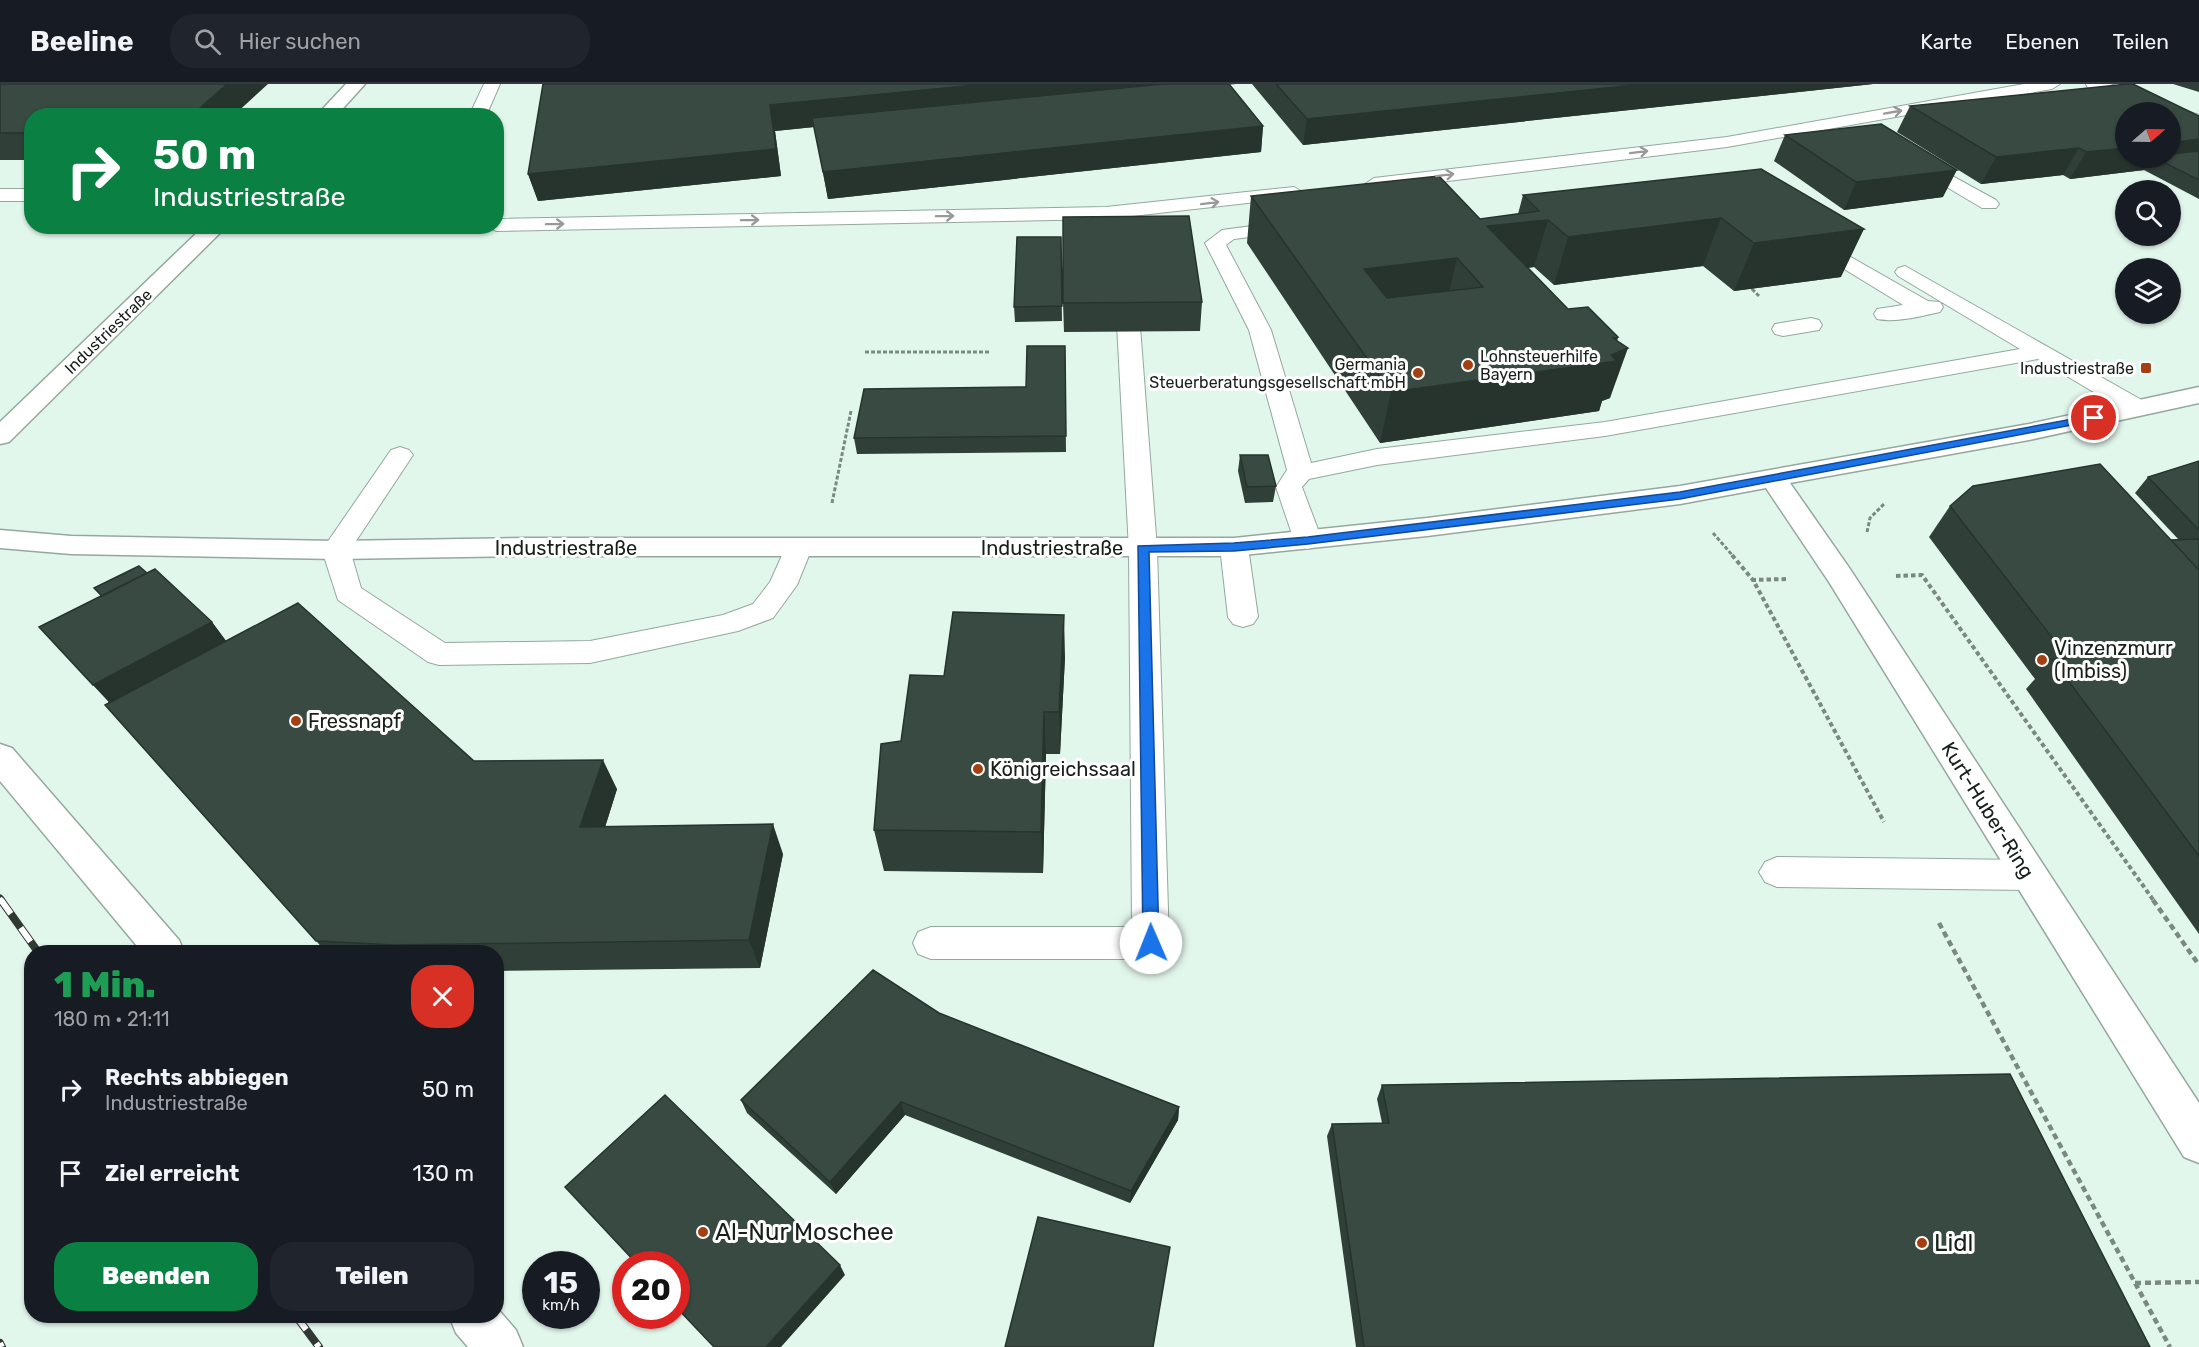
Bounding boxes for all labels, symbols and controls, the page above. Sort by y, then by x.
search box [170,14,590,68]
text: Beeline [30,25,134,58]
icon: search [191,25,224,58]
text: Hier suchen [239,28,361,55]
text: Karte [1920,29,1972,54]
text: Ebenen [2005,29,2079,54]
text: Teilen [2112,29,2169,54]
north arrow [2115,102,2181,168]
map controls [2115,102,2181,324]
one-way arrow [1883,106,1903,117]
text: 50 m [153,130,256,180]
icon: right [54,132,132,210]
one-way arrow [1628,146,1648,157]
one-way arrow [1435,169,1454,180]
button: search [2115,180,2181,246]
text: Industriestraße [153,181,346,213]
one-way arrow [1199,197,1219,208]
one-way arrow [934,210,954,222]
one-way arrow [739,214,759,226]
one-way arrow [544,218,564,229]
button: layers [2115,258,2181,324]
street label: Industriestraße [61,285,156,378]
place label: Lohnsteuerhilfe Bayern [1480,347,1598,384]
place label: Germania Steuerberatungsgesellschaft mbH [1149,355,1406,392]
marker: Lohnsteuerhilfe Bayern [1461,358,1475,372]
place label: Industriestraße [2020,359,2134,378]
marker: Industriestraße [2139,361,2153,375]
marker: Germania Steuerberatungsgesellschaft mbH [1411,366,1425,380]
pin [2068,392,2119,443]
icon: arrive [2077,401,2110,434]
street label: Industriestraße [495,536,637,560]
street label: Industriestraße [981,536,1123,560]
place label: Vinzenzmurr (Imbiss) [2054,636,2173,683]
marker: Vinzenzmurr (Imbiss) [2035,653,2049,667]
place label: Fressnapf [308,709,401,733]
marker: Fressnapf [289,714,303,728]
street label: Kurt-Huber-Ring [1936,737,2040,883]
place label: Königreichssaal [990,757,1136,781]
marker: Königreichssaal [971,762,985,776]
position arrow [1119,911,1183,975]
text: 1 Min. [54,963,156,1006]
button: close [411,965,474,1028]
text: 180 m · 21:11 [54,1007,170,1031]
text: Rechts abbiegen [105,1064,289,1091]
icon: right [54,1073,87,1106]
text: 50 m [422,1076,474,1103]
text: Industriestraße [105,1091,248,1115]
icon: arrive [54,1157,87,1190]
text: Ziel erreicht [105,1160,239,1187]
text: 130 m [412,1160,474,1187]
place label: Al-Nur Moschee [715,1218,894,1246]
marker: Al-Nur Moschee [696,1225,710,1239]
place label: Lidl [1934,1229,1973,1257]
marker: Lidl [1915,1236,1929,1250]
button: Beenden [54,1242,258,1311]
button: Teilen [270,1242,474,1311]
speed limit sign: 20 [612,1251,690,1329]
text: 15 [544,1265,578,1301]
text: km/h [542,1296,580,1314]

